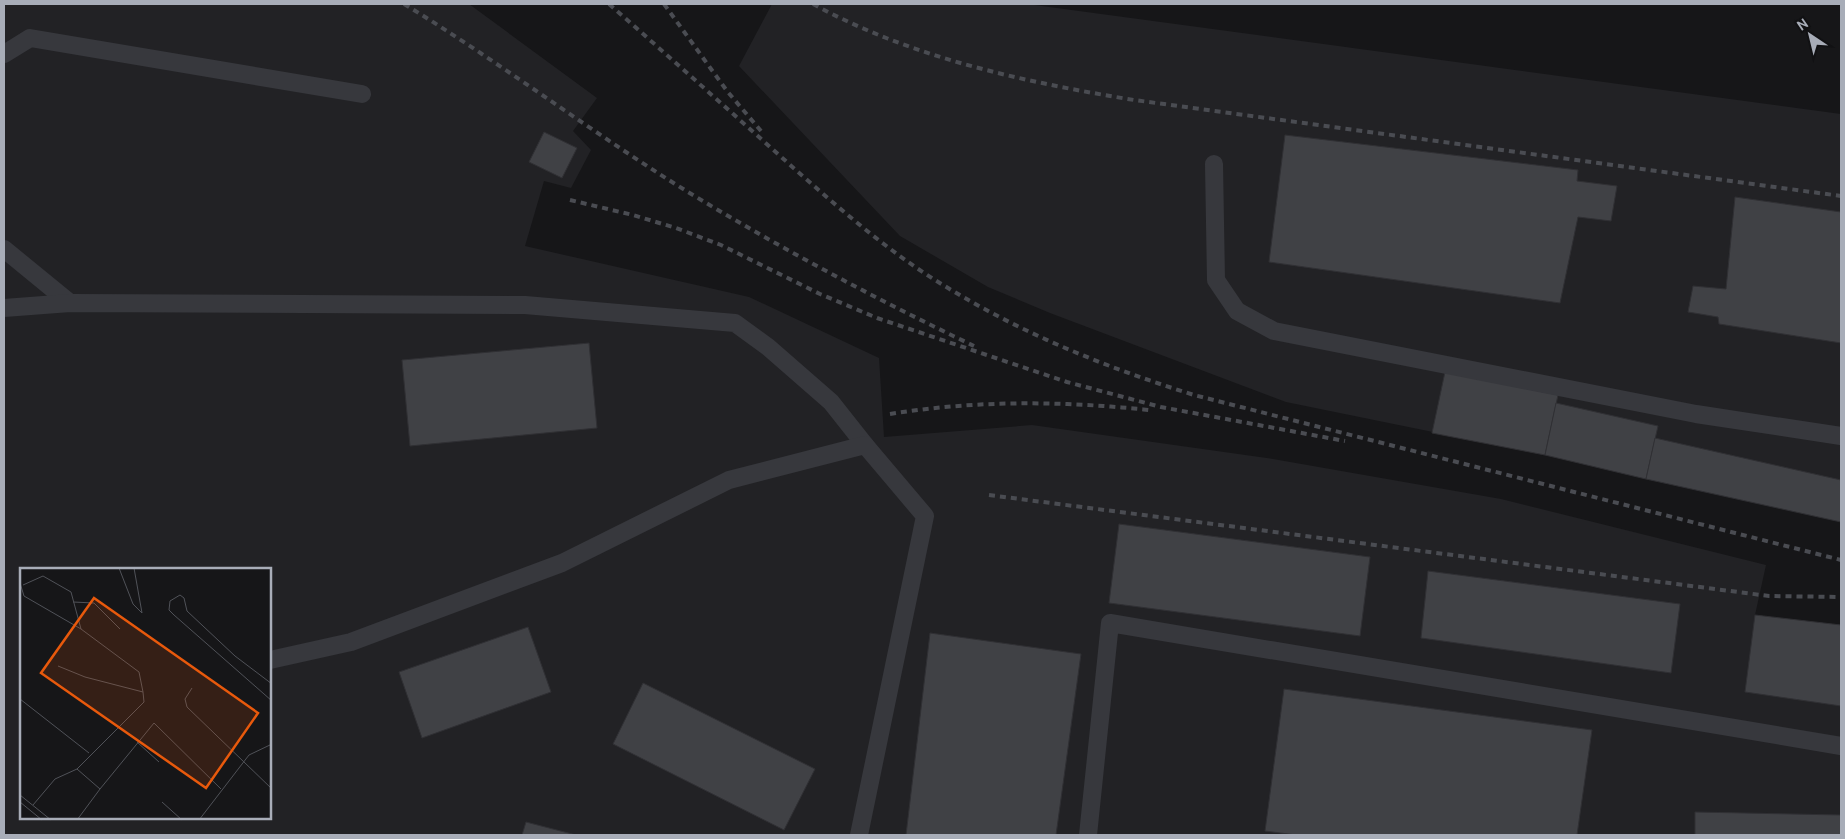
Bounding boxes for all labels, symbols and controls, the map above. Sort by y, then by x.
north arrow [1785,10,1835,60]
text: N [1793,14,1812,35]
inset map [20,568,271,819]

